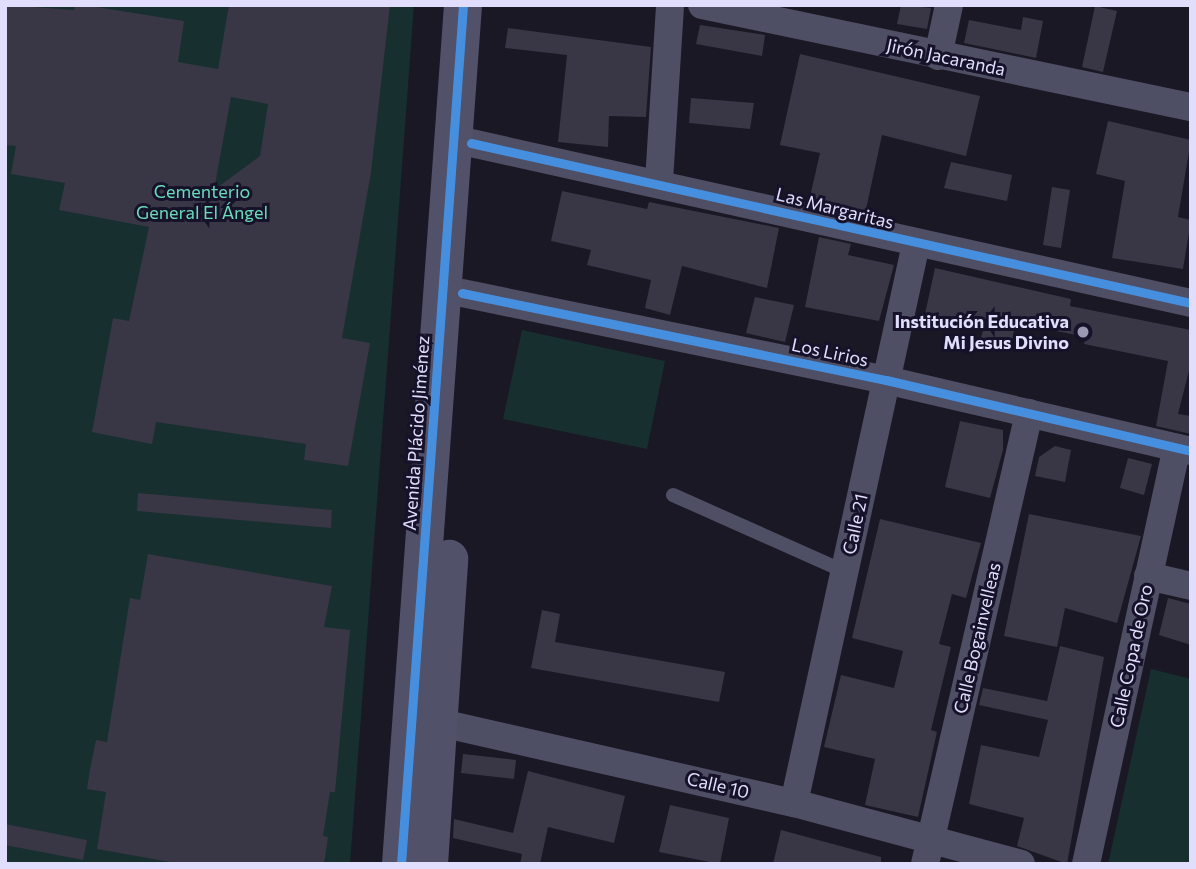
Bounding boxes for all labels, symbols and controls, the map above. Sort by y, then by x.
street label: Jirón Jacaranda [885,34,1007,80]
park label: Cementerio General El Ángel [136,181,268,224]
street label: Las Margaritas [774,183,896,233]
place label: Institución Educativa Mi Jesus Divino [894,311,1069,354]
marker: Institución Educativa Mi Jesus Divino [1075,324,1091,340]
street label: Los Lirios [790,333,870,371]
street label: Avenida Plácido Jiménez [398,335,434,531]
street label: Calle 21 [838,492,872,556]
street label: Calle Bogainvelleas [949,560,1005,716]
street label: Calle Copa de Oro [1105,582,1157,730]
street label: Calle 10 [685,767,751,803]

